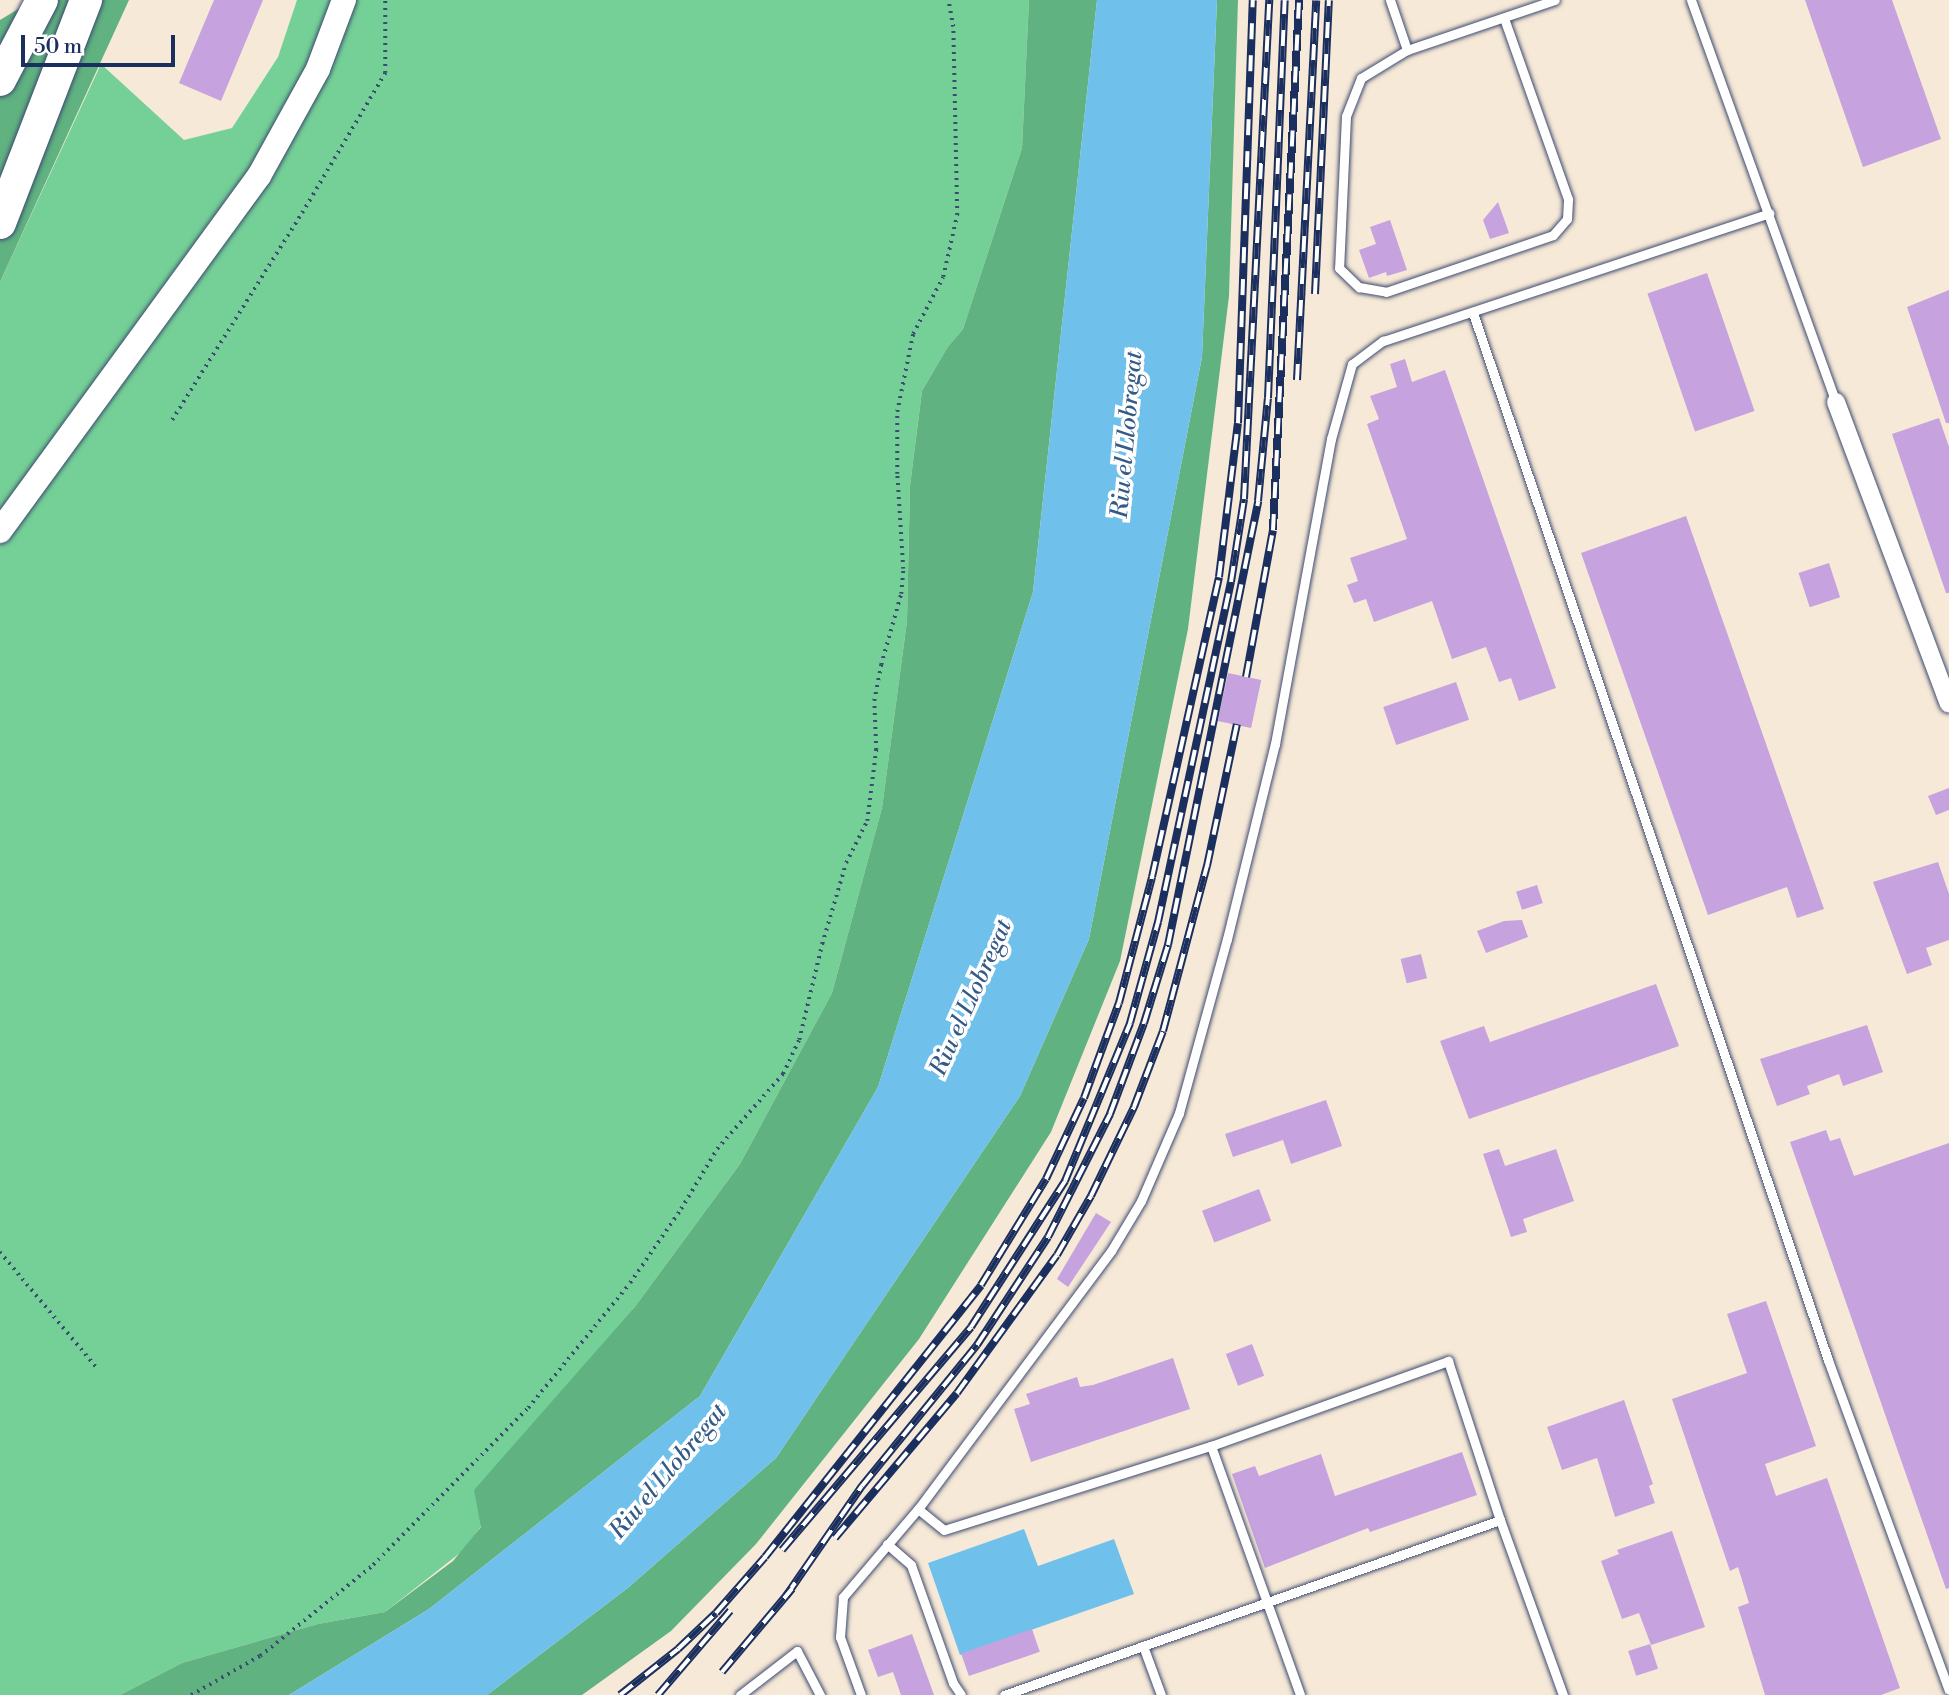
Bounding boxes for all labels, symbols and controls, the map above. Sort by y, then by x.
scale bar [24,21,178,65]
text: 50 m [34,34,82,60]
water label: Riu el Llobregat [1106,350,1150,520]
water label: Riu el Llobregat [925,916,1019,1080]
water label: Riu el Llobregat [604,1399,734,1545]

